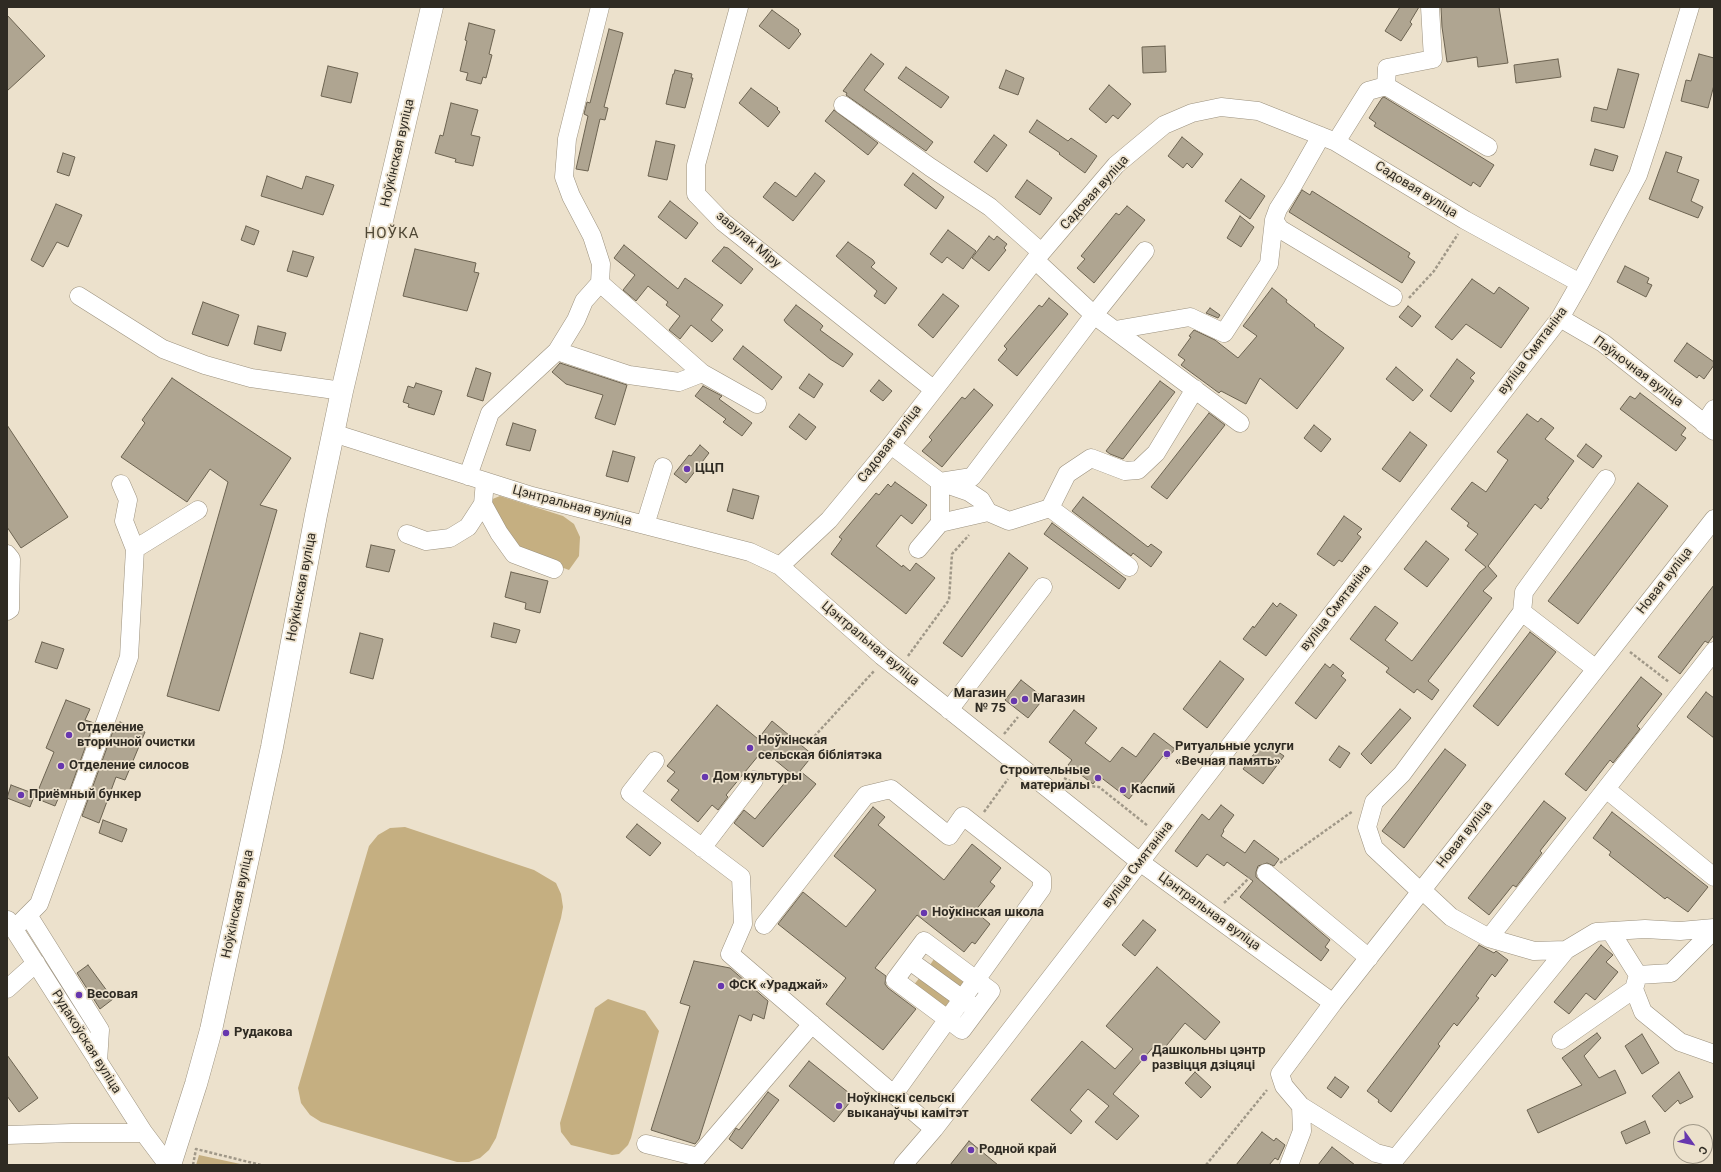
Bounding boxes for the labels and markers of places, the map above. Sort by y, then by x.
place label: ЦЦП [695,461,724,477]
marker: ЦЦП [682,464,692,474]
place label: Магазин № 75 [954,686,1006,717]
place label: Магазин [1033,691,1085,707]
marker: Магазин [1020,694,1030,704]
marker: Магазин № 75 [1009,696,1019,706]
place label: Отделение вторичной очистки [77,720,195,751]
marker: Отделение вторичной очистки [64,730,74,740]
place label: Ноўкінская сельская бібліятэка [758,733,882,764]
place label: Ритуальные услуги «Вечная память» [1175,739,1294,770]
marker: Ноўкінская сельская бібліятэка [745,743,755,753]
marker: Ритуальные услуги «Вечная память» [1162,749,1172,759]
place label: Отделение силосов [69,758,189,774]
marker: Отделение силосов [56,761,66,771]
place label: Строительные материалы [1000,763,1090,794]
place label: Дом культуры [713,769,802,785]
marker: Дом культуры [700,772,710,782]
marker: Строительные материалы [1093,773,1103,783]
place label: Каспий [1131,782,1175,798]
marker: Каспий [1118,785,1128,795]
place label: Приёмный бункер [29,787,141,803]
marker: Приёмный бункер [16,790,26,800]
place label: Ноўкінская школа [932,905,1044,921]
marker: Ноўкінская школа [919,908,929,918]
place label: ФСК «Ураджай» [729,978,828,994]
marker: ФСК «Ураджай» [716,981,726,991]
place label: Весовая [87,987,138,1003]
marker: Весовая [74,990,84,1000]
place label: Рудакова [234,1025,292,1041]
marker: Рудакова [221,1028,231,1038]
place label: Дашкольны цэнтр развіцця дзіцяці [1152,1043,1266,1074]
marker: Дашкольны цэнтр развіцця дзіцяці [1139,1053,1149,1063]
place label: Ноўкінскі сельскі выканаўчы камітэт [847,1091,969,1122]
marker: Ноўкінскі сельскі выканаўчы камітэт [834,1101,844,1111]
place label: Родной край [979,1142,1057,1158]
marker: Родной край [966,1145,976,1155]

